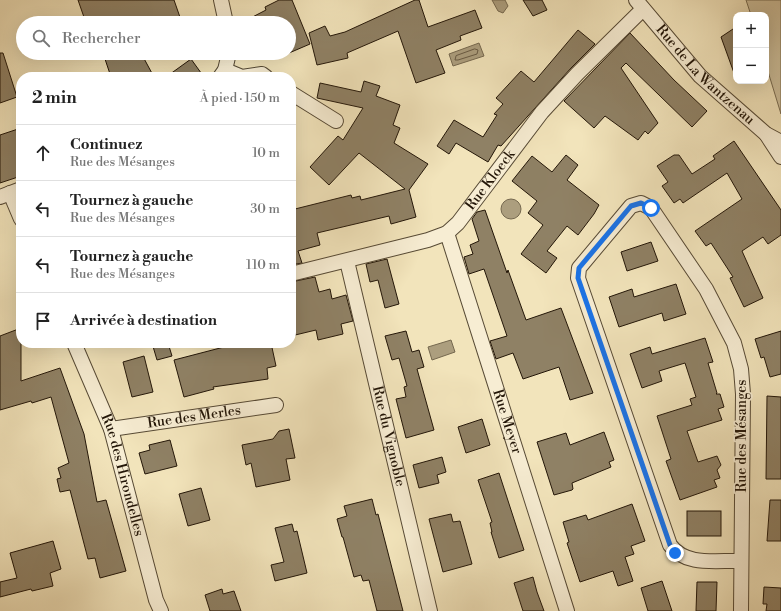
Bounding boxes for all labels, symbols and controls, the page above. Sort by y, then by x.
map controls [733,12,769,84]
button: + [733,12,769,48]
search box [16,16,296,60]
street label: Rue de La Wantzenau [652,21,758,129]
icon: search [30,27,52,49]
text: Rechercher [62,29,141,48]
button: − [733,48,769,84]
text: 2 min [32,87,77,109]
text: À pied · 150 m [200,90,280,106]
text: Continuez [70,135,142,154]
icon: ahead [32,142,54,164]
text: 10 m [252,145,280,161]
street label: Rue Kloeck [462,146,520,214]
text: Rue des Mésanges [70,154,175,170]
text: Tournez à gauche [70,191,193,210]
icon: left [32,198,54,220]
route start [642,199,660,217]
text: 30 m [250,201,280,217]
text: Rue des Mésanges [70,210,175,226]
text: Tournez à gauche [70,247,193,266]
icon: left [32,254,54,276]
text: 110 m [246,257,280,273]
text: Rue des Mésanges [70,266,175,282]
icon: arrive [32,310,54,332]
text: Arrivée à destination [70,311,217,330]
street label: Rue des Mésanges [733,380,751,492]
street label: Rue du Vignoble [368,384,409,488]
street label: Rue Meyer [488,387,526,456]
street label: Rue des Merles [146,401,242,433]
street label: Rue des Hirondelles [97,411,148,538]
route end [666,544,684,562]

